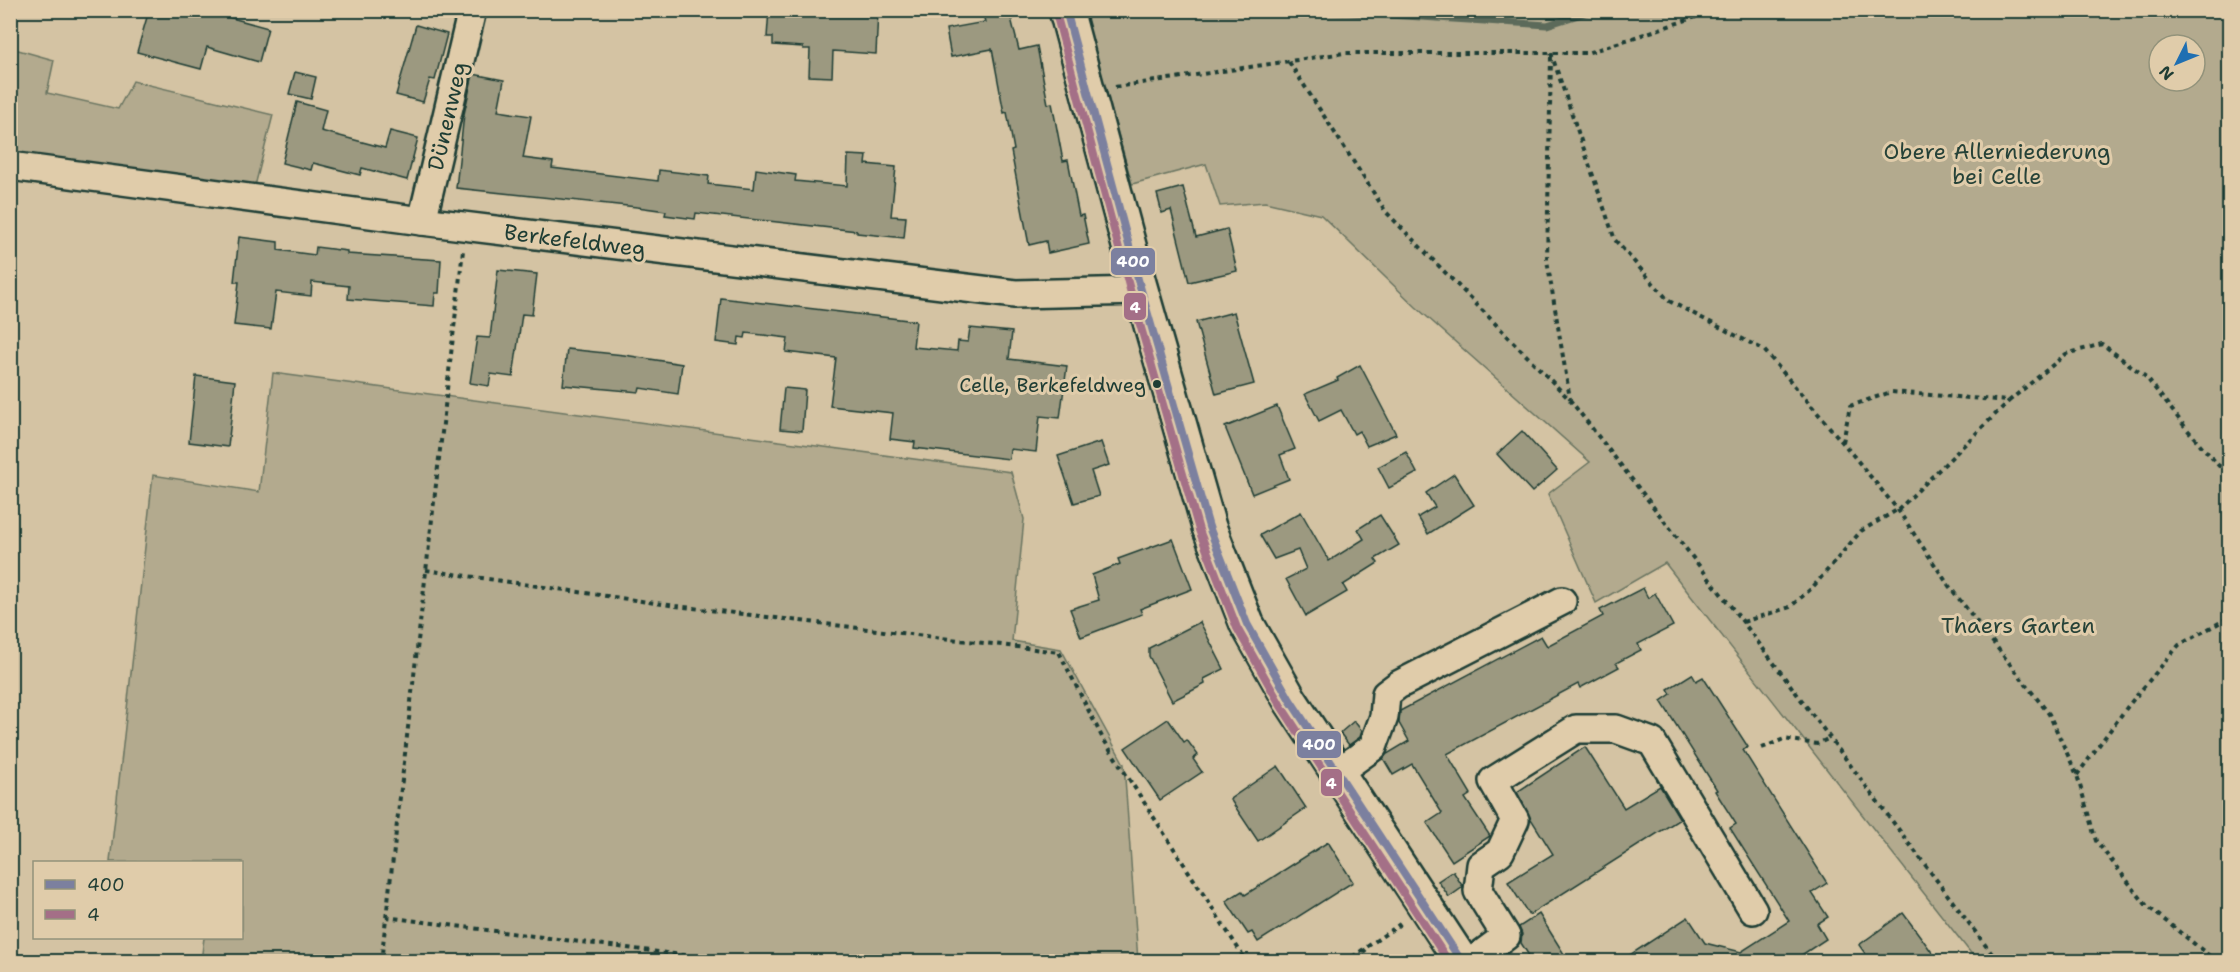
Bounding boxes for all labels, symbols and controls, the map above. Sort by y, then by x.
north arrow [2147,33,2207,93]
street label: Dünenweg [421,59,474,173]
text: N [2154,61,2178,85]
park label: Obere Allerniederung bei Celle [1884,137,2110,191]
street label: Berkefeldweg [502,217,647,264]
line badge: 400 [1110,247,1156,276]
text: 400 [1116,251,1150,272]
line badge: 4 [1123,292,1147,321]
text: 4 [1129,297,1141,318]
place label: Celle, Berkefeldweg [959,372,1146,398]
marker: Celle, Berkefeldweg [1151,378,1163,390]
park label: Thaers Garten [1941,611,2095,640]
line badge: 400 [1296,730,1342,759]
text: 400 [1302,734,1336,755]
line badge: 4 [1320,768,1343,797]
text: 4 [1325,773,1337,794]
legend [33,861,243,939]
text: 400 [87,873,125,897]
text: 4 [87,903,100,927]

